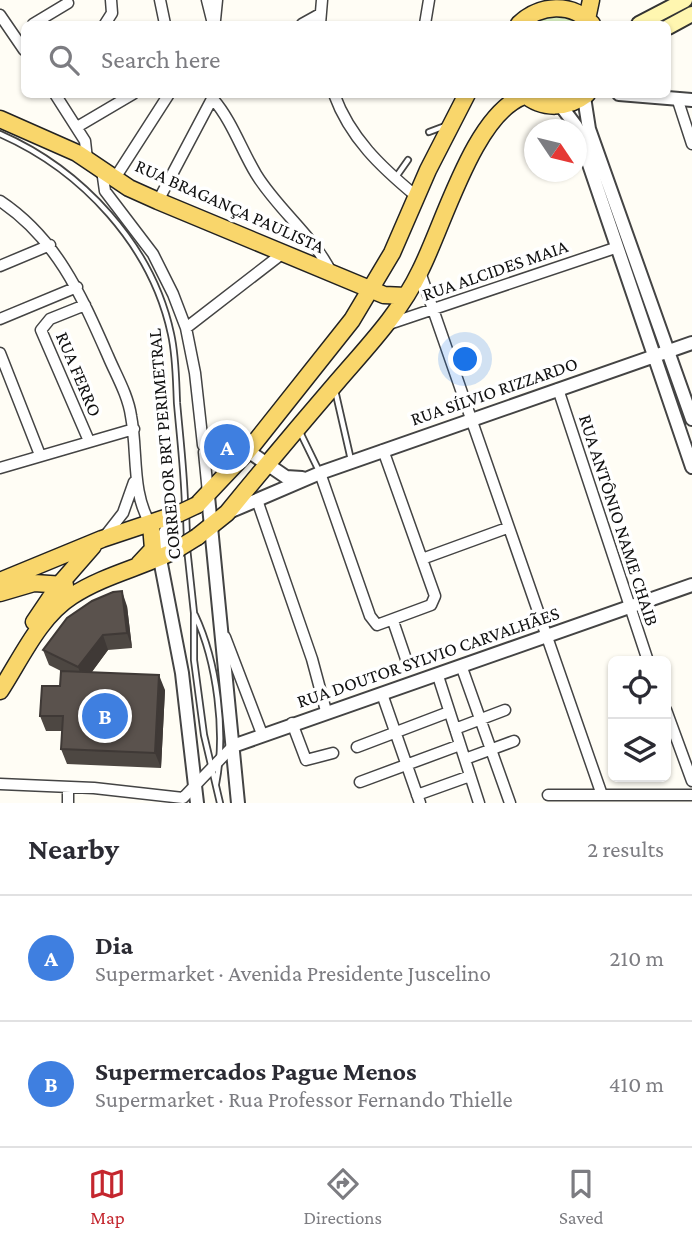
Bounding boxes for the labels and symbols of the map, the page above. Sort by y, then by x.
north arrow [524,119,587,182]
street label: RUA BRAGANÇA PAULISTA [132,155,328,257]
street label: RUA ALCIDES MAIA [420,235,571,305]
street label: CORREDOR BRT PERIMETRAL [143,327,185,560]
street label: RUA FERRO [52,329,106,419]
your location [448,342,482,376]
street label: RUA SÍLVIO RIZZARDO [408,353,580,429]
street label: RUA ANTÔNIO NAME CHAIB [575,412,663,628]
pin: A [204,421,250,473]
street label: RUA DOUTOR SYLVIO CARVALHÃES [294,602,562,712]
pin: B [82,690,128,742]

